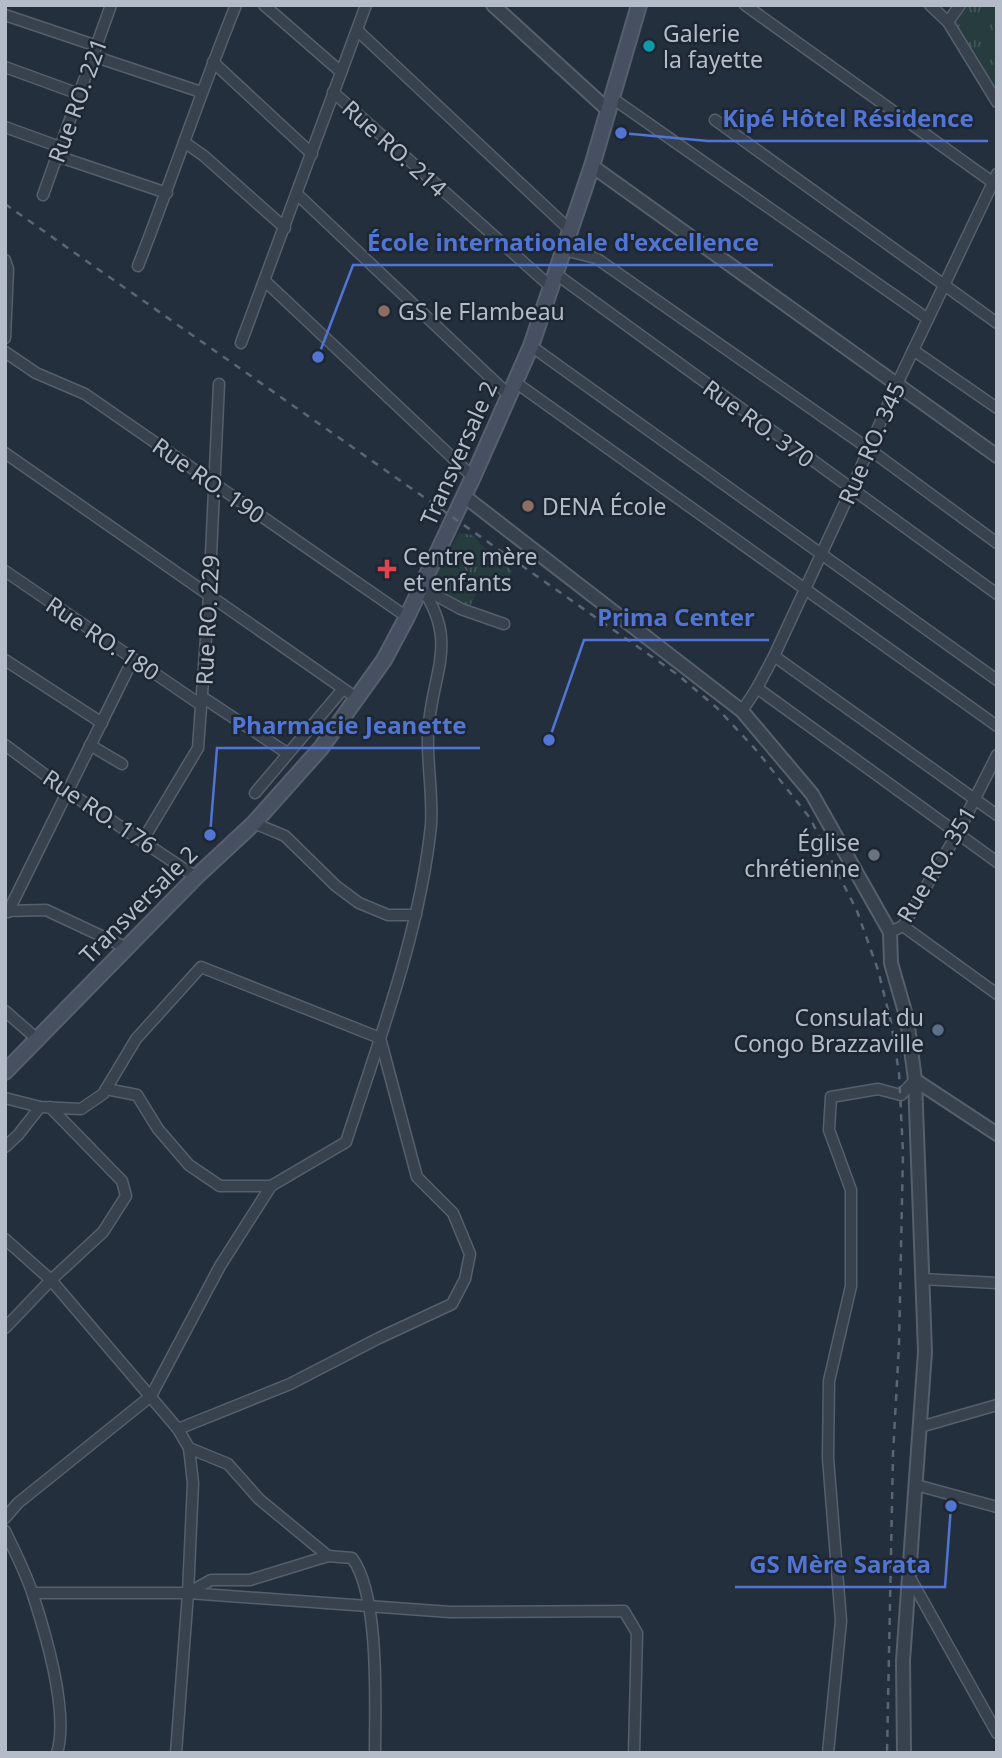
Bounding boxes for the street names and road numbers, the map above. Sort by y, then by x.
street label: Rue RO. 221 [40,33,114,167]
street label: Rue RO. 214 [336,92,454,204]
street label: Rue RO. 370 [697,372,821,474]
street label: Transversale 2 [412,376,504,530]
street label: Rue RO. 345 [830,377,912,509]
street label: Rue RO. 190 [146,429,272,531]
street label: Rue RO. 229 [188,554,226,686]
street label: Rue RO. 180 [40,588,166,688]
street label: Rue RO. 176 [37,761,163,861]
street label: Rue RO. 351 [889,800,983,928]
street label: Transversale 2 [72,838,204,970]

